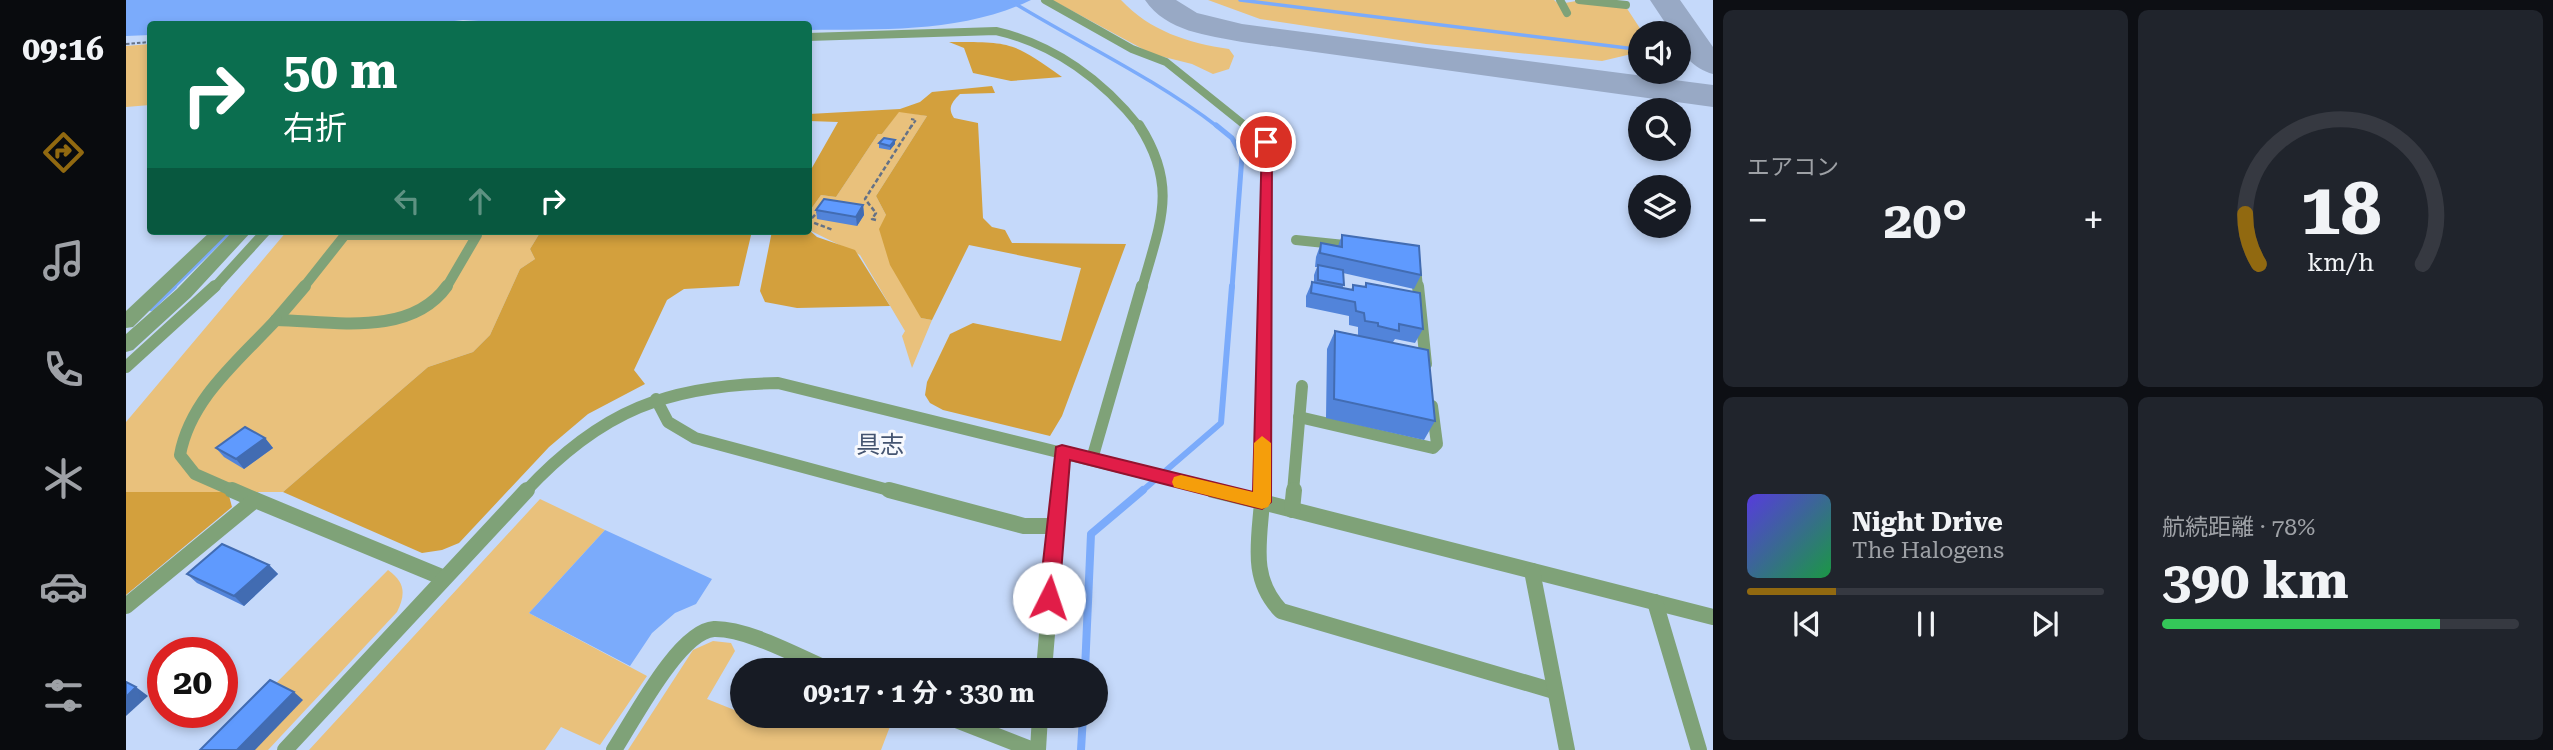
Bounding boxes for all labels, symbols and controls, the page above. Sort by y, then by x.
map controls [1628,21,1691,238]
button: sound [1628,21,1691,84]
text: 09:16 [22,30,104,68]
text: 50 m [283,43,398,100]
icon: right [168,49,259,140]
button: search [1628,98,1691,161]
text: 右折 [283,109,347,147]
pin [1236,112,1296,172]
icon: arrive [1247,123,1285,161]
icon: directions [39,128,88,177]
text: エアコン [1747,154,1839,181]
text: 18 [2300,168,2381,253]
button: layers [1628,175,1691,238]
icon: left [388,182,426,220]
icon: ahead [461,182,499,220]
icon: right [534,182,572,220]
text: 20° [1883,190,1968,251]
text: − [1747,198,1768,242]
text: + [2083,198,2104,242]
icon: music [39,236,88,285]
text: km/h [2307,248,2374,277]
icon: phone [39,345,88,394]
district label: 具志 [856,431,904,459]
icon: climate [39,454,88,503]
text: Night Drive [1852,507,2003,537]
text: 航続距離 · 78% [2162,514,2315,541]
text: The Halogens [1852,537,2004,564]
text: 390 km [2162,550,2349,611]
position arrow [1012,561,1086,635]
icon: car [39,562,88,611]
icon: previous [1788,605,1826,643]
icon: pause [1907,605,1945,643]
icon: next [2026,605,2064,643]
speed limit sign: 20 [147,637,238,728]
icon: filters [39,671,88,720]
text: 09:17 · 1 分 · 330 m [803,678,1035,708]

